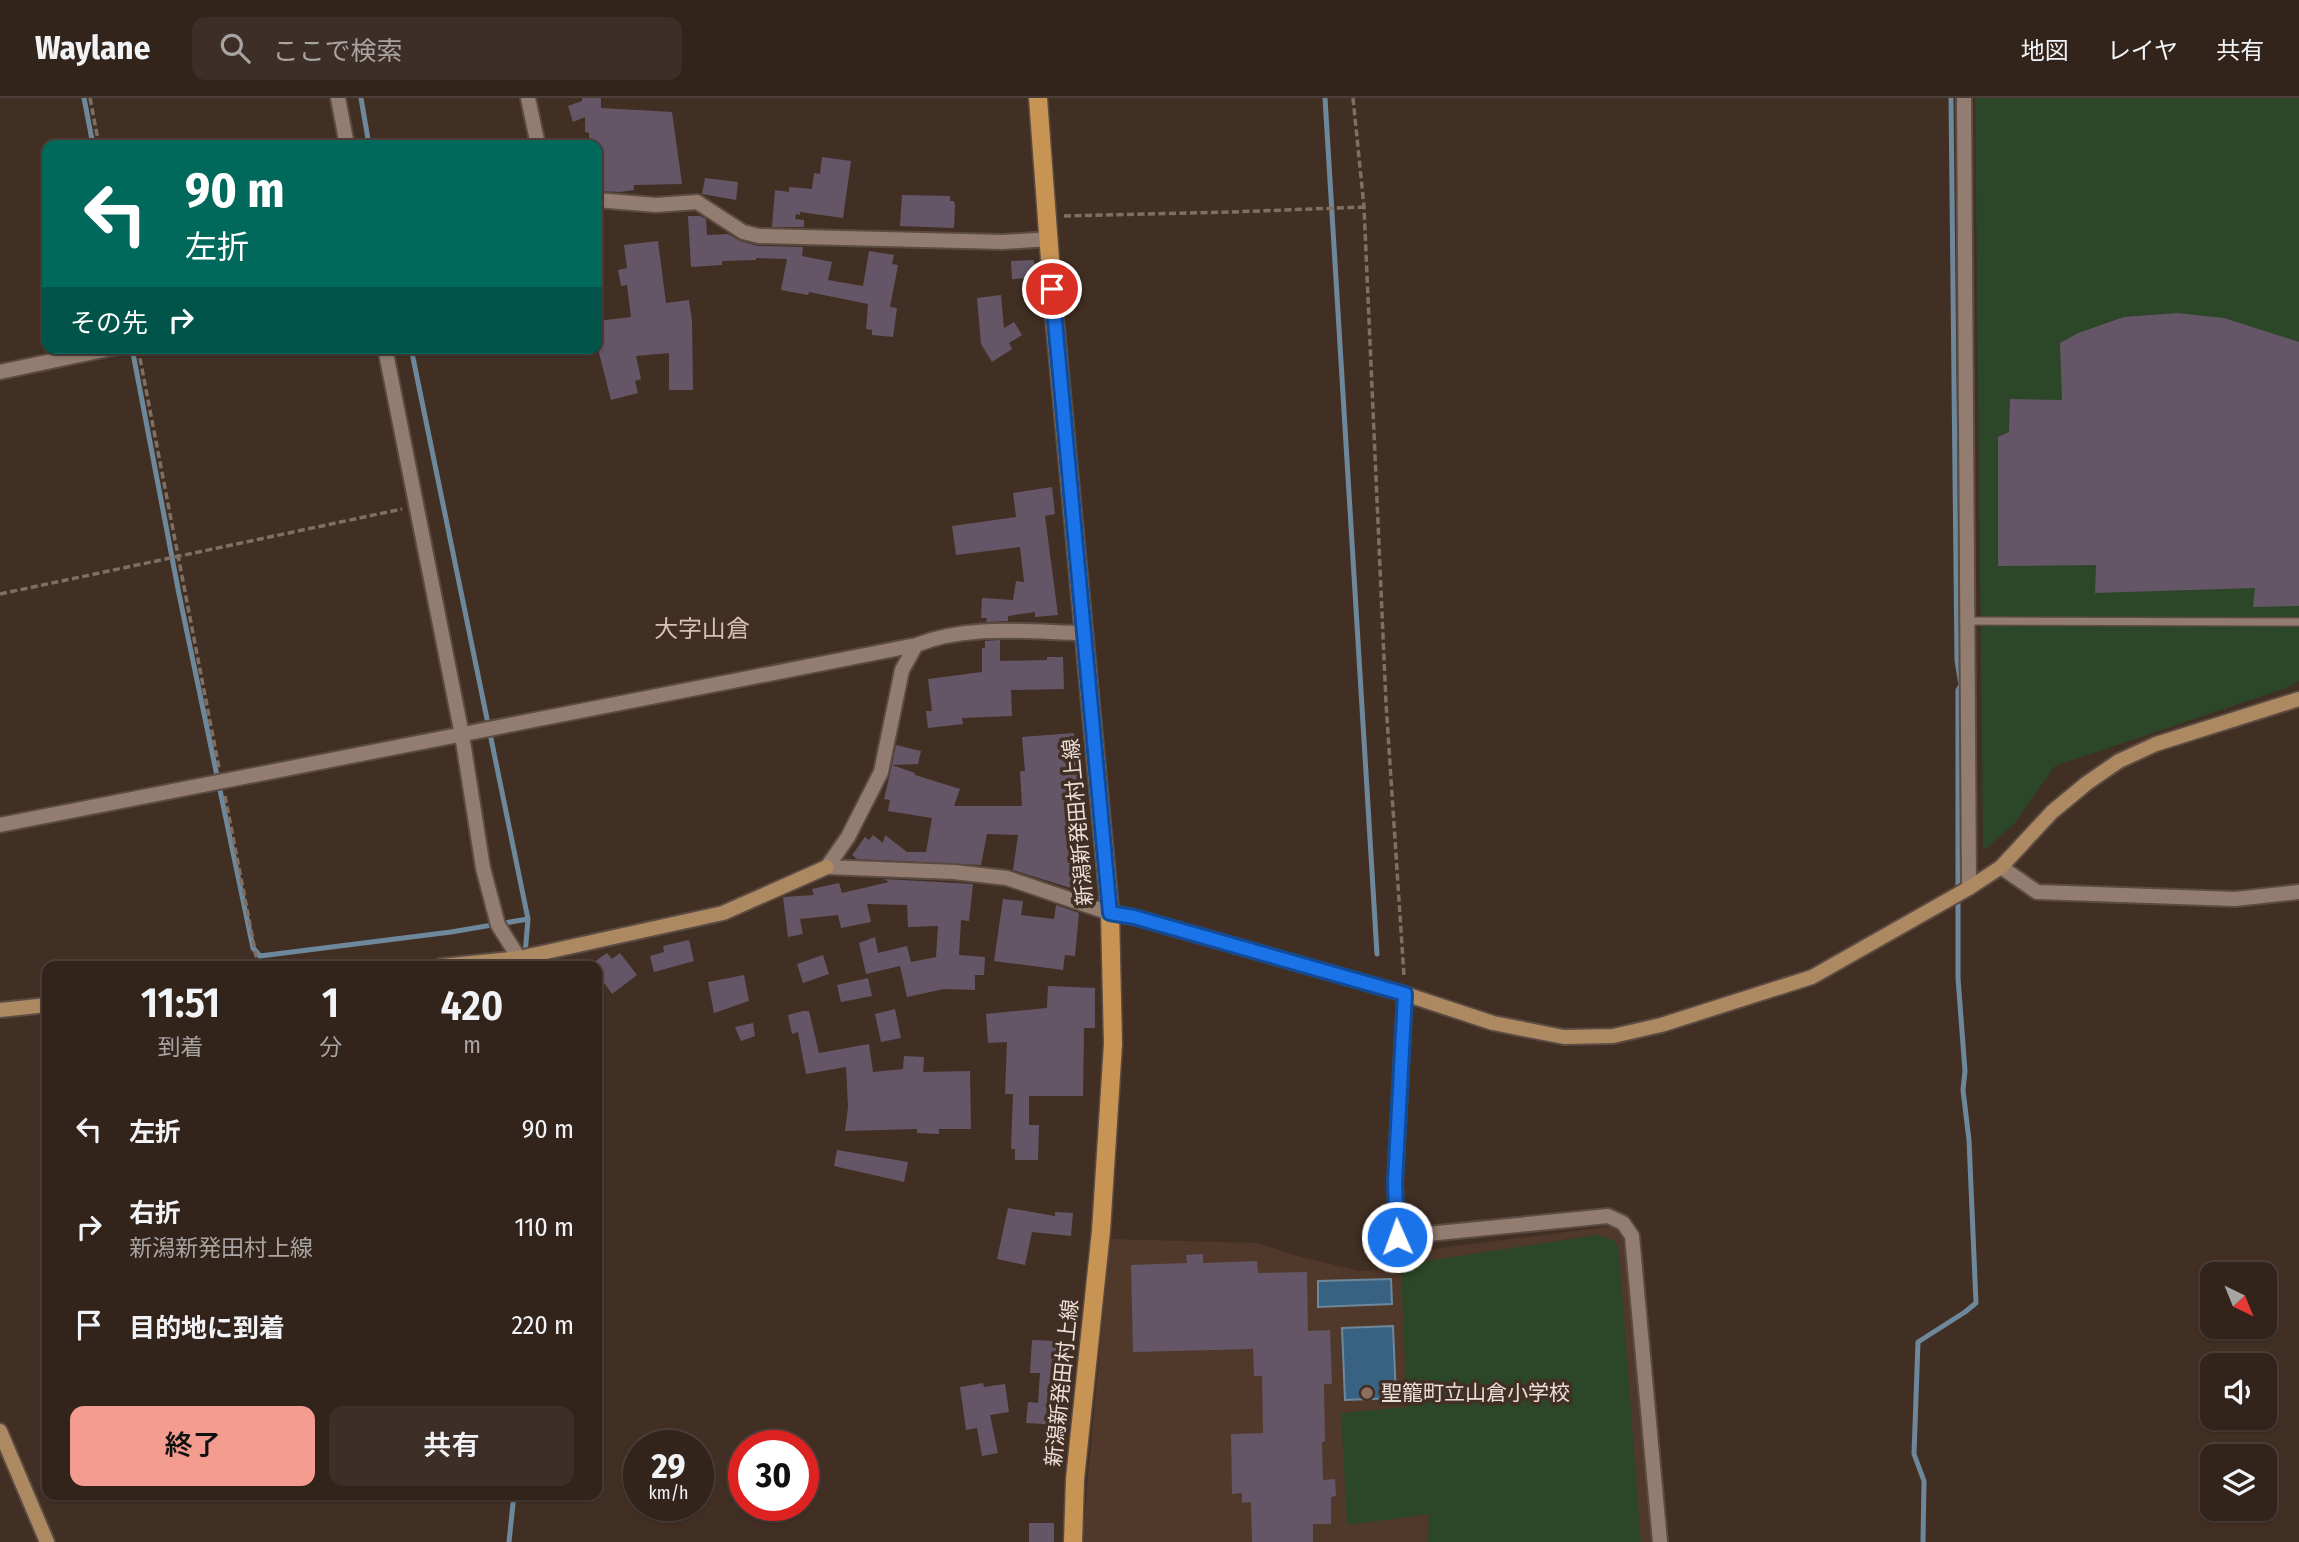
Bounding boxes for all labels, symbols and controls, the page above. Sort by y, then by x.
search box [192,17,682,80]
text: Waylane [35,28,150,68]
icon: search [216,29,254,67]
text: ここで検索 [272,36,402,67]
text: 地図 [2021,37,2069,65]
text: レイヤ [2107,37,2178,65]
text: 共有 [2216,37,2264,65]
text: 90 m [185,161,285,220]
icon: left [70,168,161,259]
text: 左折 [185,228,249,266]
pin [1022,259,1082,319]
icon: arrive [1033,270,1071,308]
icon: right [162,301,200,339]
text: その先 [70,308,148,339]
district label: 大字山倉 [654,615,750,643]
street label: 新潟新発田村上線 [1058,737,1098,907]
text: 11:51 [141,978,220,1028]
text: 1 [322,978,339,1028]
text: 420 [441,981,503,1031]
text: m [463,1031,481,1059]
text: 到着 [157,1033,203,1061]
text: 分 [319,1033,342,1061]
icon: left [70,1110,108,1148]
text: 90 m [522,1114,574,1145]
text: 左折 [129,1117,181,1148]
text: 右折 [129,1198,181,1229]
position arrow [1360,1200,1434,1274]
icon: right [70,1208,108,1246]
text: 110 m [514,1212,574,1243]
text: 新潟新発田村上線 [129,1234,313,1262]
north arrow [2200,1262,2277,1339]
map controls [2200,1262,2277,1521]
street label: 新潟新発田村上線 [1040,1298,1084,1468]
icon: arrive [70,1306,108,1344]
text: 220 m [511,1310,574,1341]
text: 目的地に到着 [129,1313,285,1344]
button: sound [2200,1353,2277,1430]
place label: 聖籠町立山倉小学校 [1381,1380,1570,1406]
marker: 聖籠町立山倉小学校 [1359,1385,1375,1401]
button: 終了 [70,1406,315,1486]
button: 共有 [329,1406,574,1486]
speed limit sign: 30 [728,1430,819,1521]
button: layers [2200,1444,2277,1521]
text: 29 [651,1445,686,1487]
text: km/h [648,1482,689,1504]

